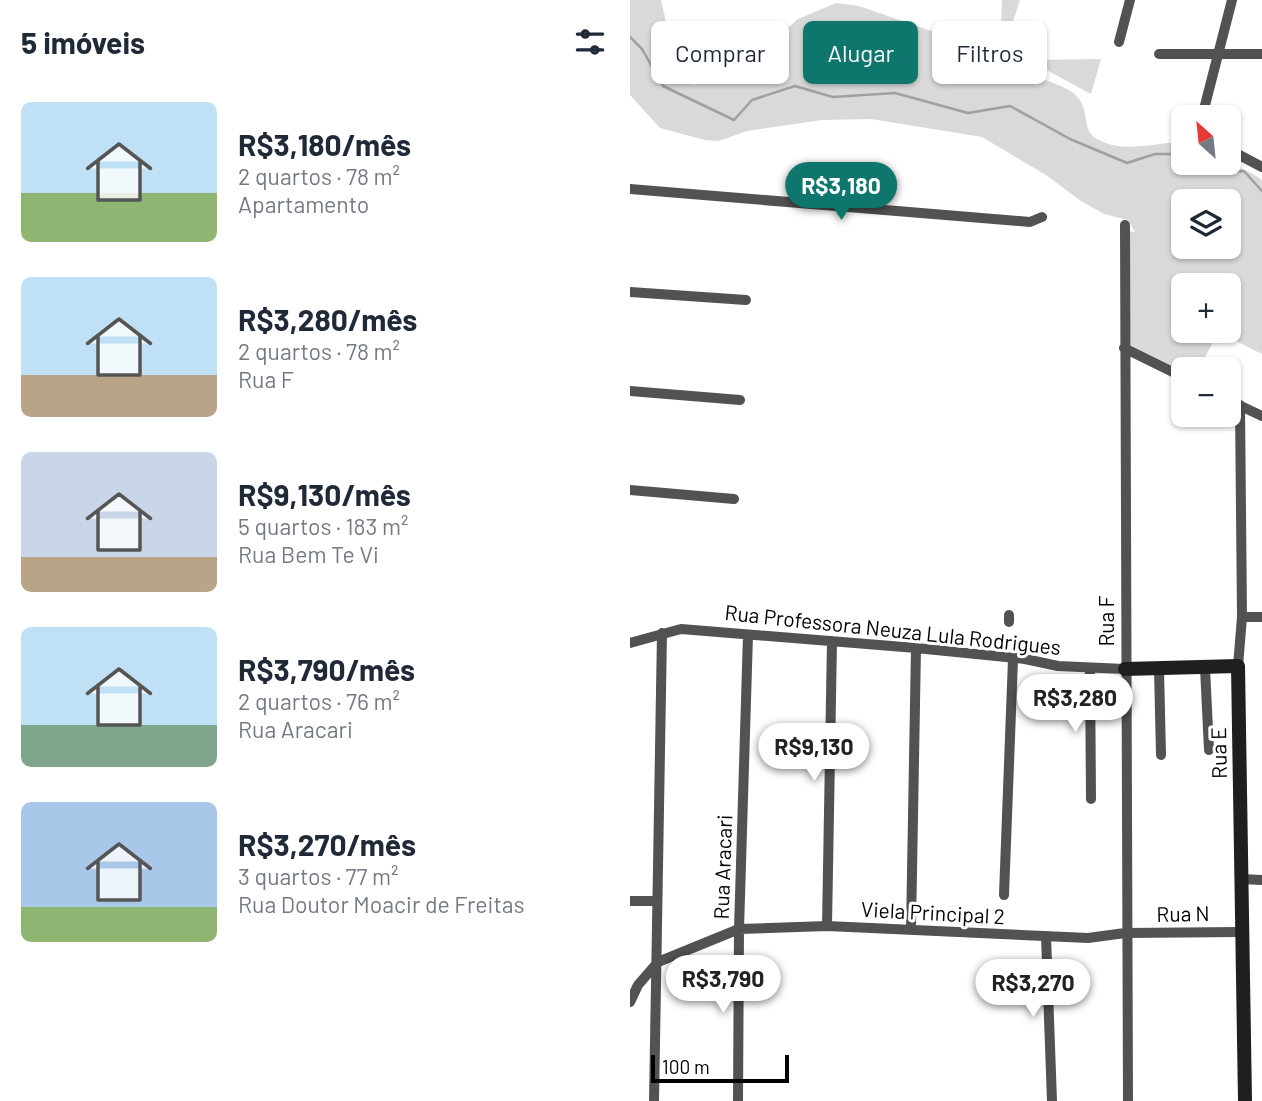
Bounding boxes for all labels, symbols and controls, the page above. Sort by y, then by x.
chip: Comprar [651,21,789,84]
chip: Alugar [803,21,918,84]
chip: Filtros [932,21,1047,84]
icon: filters [571,23,609,61]
text: 5 imóveis [21,24,145,60]
north arrow [1171,105,1241,175]
map controls [1171,105,1241,427]
text: R$3,180/mês [238,126,411,162]
icon: home [77,130,161,214]
text: 2 quartos · 78 m² [238,162,400,190]
pin: R$3,180 [776,162,906,222]
text: R$3,180 [801,171,881,199]
button: layers [1171,189,1241,259]
text: Apartamento [238,190,369,218]
button: + [1171,273,1241,343]
text: R$3,280/mês [238,301,417,337]
icon: home [77,305,161,389]
text: 2 quartos · 78 m² [238,337,400,365]
button: − [1171,357,1241,427]
text: Rua F [238,365,294,393]
text: R$9,130/mês [238,476,411,512]
icon: home [77,480,161,564]
text: 5 quartos · 183 m² [238,512,409,540]
text: Rua Bem Te Vi [238,540,379,568]
street label: Rua F [1093,595,1118,646]
street label: Rua Professora Neuza Lula Rodrigues [724,599,1062,659]
text: R$3,790/mês [238,651,415,687]
icon: home [77,655,161,739]
pin: R$3,280 [1010,674,1140,734]
text: R$3,280 [1033,683,1117,711]
text: 2 quartos · 76 m² [238,687,400,715]
text: Rua Aracari [238,715,353,743]
pin: R$9,130 [749,724,879,783]
street label: Rua E [1205,727,1231,779]
text: R$9,130 [774,732,854,760]
street label: Rua Aracari [708,814,736,920]
text: R$3,270/mês [238,826,416,862]
icon: home [77,830,161,914]
text: 3 quartos · 77 m² [238,862,398,890]
text: Rua Doutor Moacir de Freitas [238,890,525,918]
street label: Viela Principal 2 [860,896,1006,928]
street label: Rua N [1156,900,1210,926]
pin: R$3,790 [658,956,788,1015]
pin: R$3,270 [968,960,1098,1019]
text: R$3,790 [682,964,764,992]
text: R$3,270 [991,968,1075,996]
scale bar [651,1052,789,1084]
text: 100 m [662,1055,710,1078]

